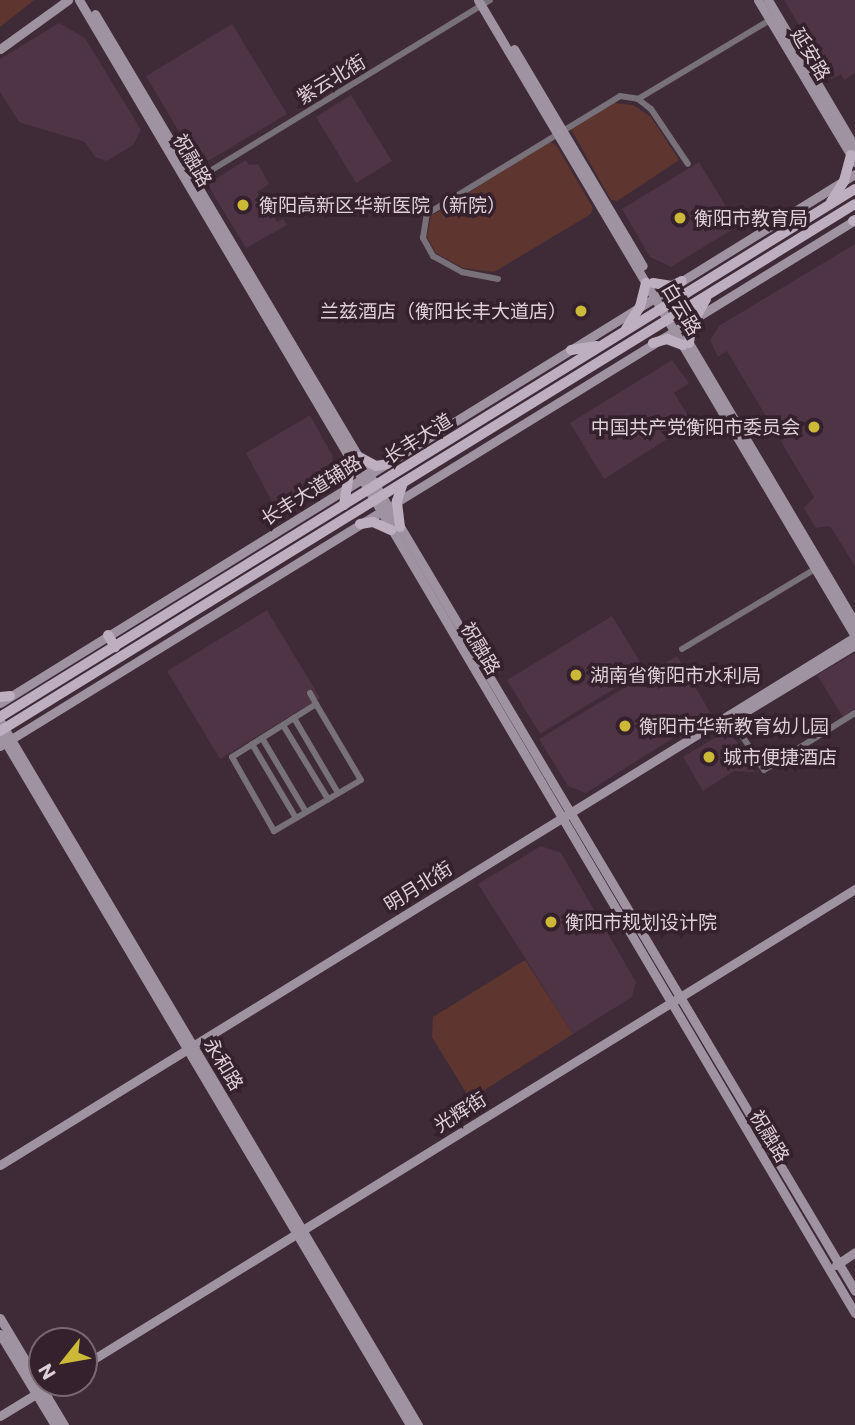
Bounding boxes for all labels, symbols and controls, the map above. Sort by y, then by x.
street label: 延安路 [787,24,835,84]
street label: 紫云北街 [293,50,369,108]
street label: 祝融路 [169,130,217,190]
place label: 衡阳高新区华新医院（新院） [259,194,506,216]
marker: 衡阳高新区华新医院（新院） [233,195,253,215]
place label: 衡阳市教育局 [694,207,808,229]
marker: 衡阳市教育局 [672,210,688,226]
street label: 白云路 [658,279,706,339]
place label: 兰兹酒店（衡阳长丰大道店） [320,300,567,322]
marker: 兰兹酒店（衡阳长丰大道店） [573,303,589,319]
street label: 长丰大道 [380,408,456,468]
place label: 中国共产党衡阳市委员会 [591,416,800,438]
marker: 中国共产党衡阳市委员会 [806,419,822,435]
street label: 长丰大道辅路 [257,450,365,530]
street label: 祝融路 [457,618,505,678]
place label: 湖南省衡阳市水利局 [590,664,761,686]
marker: 湖南省衡阳市水利局 [568,667,584,683]
place label: 衡阳市华新教育幼儿园 [639,715,829,737]
marker: 衡阳市华新教育幼儿园 [617,718,633,734]
place label: 城市便捷酒店 [723,746,837,768]
marker: 城市便捷酒店 [701,749,717,765]
street label: 明月北街 [380,856,456,916]
place label: 衡阳市规划设计院 [565,911,717,933]
marker: 衡阳市规划设计院 [543,914,559,930]
street label: 永和路 [200,1034,248,1094]
street label: 光辉街 [430,1087,490,1137]
street label: 祝融路 [746,1106,794,1166]
north arrow [28,1327,98,1397]
text: N [33,1360,60,1384]

